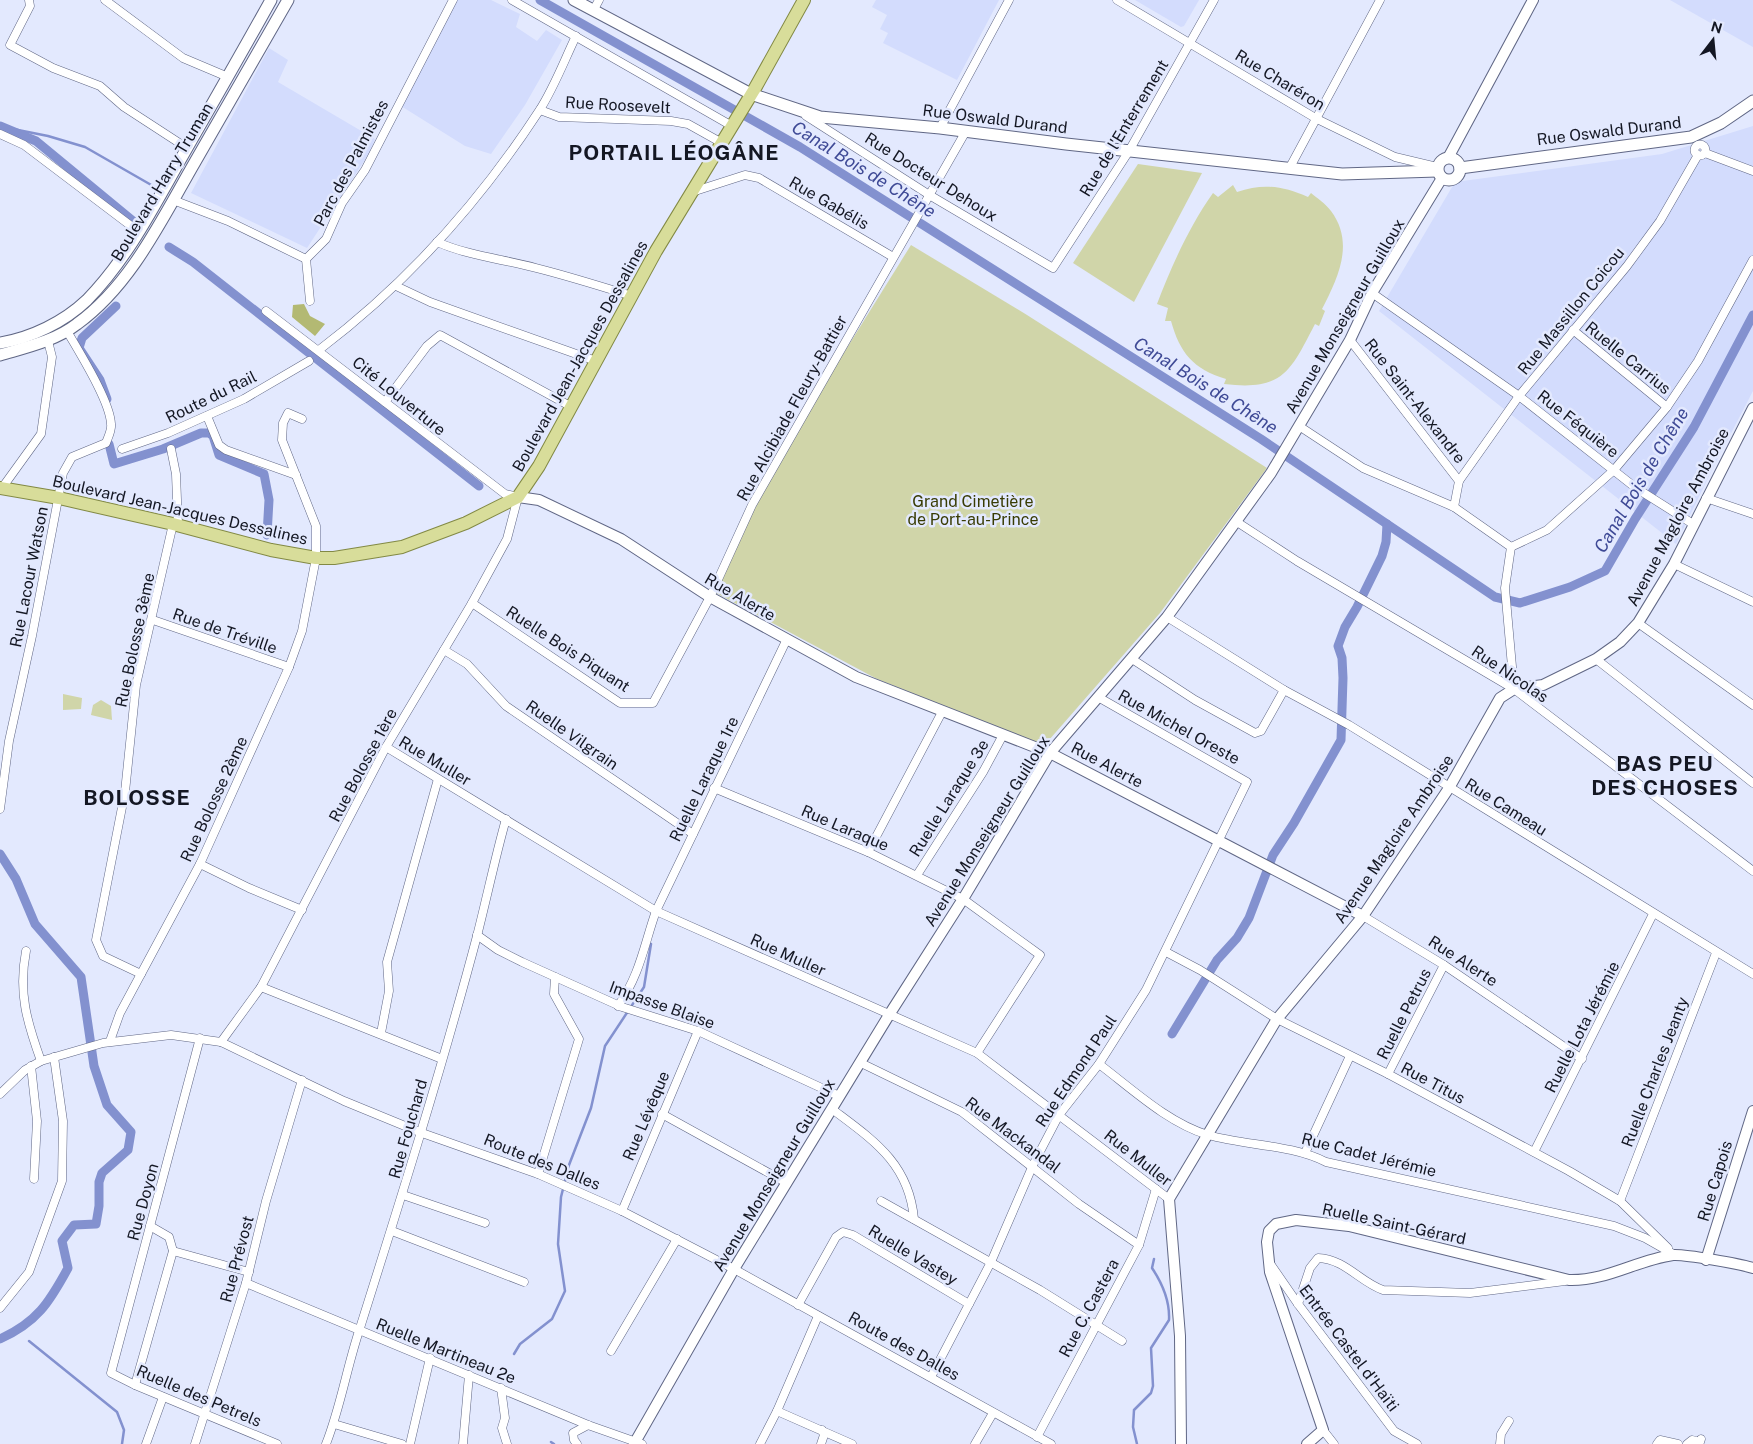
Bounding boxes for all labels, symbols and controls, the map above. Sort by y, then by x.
north arrow [1688,15,1738,65]
text: N [1709,18,1724,37]
street label: Rue Charéron [1232,46,1328,114]
street label: Rue de l'Enterrement [1076,56,1172,200]
street label: Rue Roosevelt [565,93,671,117]
street label: Parc des Palmistes [310,97,392,229]
street label: Boulevard Harry Truman [107,99,217,265]
street label: Rue Oswald Durand [922,101,1068,137]
street label: Rue Oswald Durand [1536,113,1682,149]
water label: Canal Bois de Chêne [788,116,940,222]
street label: Rue Docteur Dehoux [861,129,1001,225]
district label: PORTAIL LÉOGÂNE [568,140,780,165]
street label: Rue Gabélis [786,173,872,233]
street label: Avenue Monseigneur Guilloux [1281,215,1409,417]
street label: Boulevard Jean-Jacques Dessalines [508,237,652,475]
street label: Rue Massillon Coicou [1514,244,1628,378]
street label: Rue Alcibiade Fleury-Battier [733,312,851,504]
street label: Ruelle Carrius [1581,318,1675,398]
water label: Canal Bois de Chêne [1130,332,1282,438]
street label: Rue Saint-Alexandre [1361,335,1469,467]
street label: Cité Louverture [348,352,450,440]
street label: Route du Rail [162,367,260,427]
street label: Rue Féquière [1533,386,1623,462]
water label: Canal Bois de Chêne [1589,403,1693,556]
street label: Avenue Magloire Ambroise [1623,425,1733,609]
street label: Boulevard Jean-Jacques Dessalines [50,471,310,549]
park label: Grand Cimetière de Port-au-Prince [907,492,1039,529]
street label: Rue Lacour Watson [6,505,52,649]
street label: Rue Alerte [701,569,779,625]
street label: Rue Bolosse 3ème [111,571,159,709]
street label: Ruelle Bois Piquant [503,602,633,696]
street label: Rue de Tréville [170,604,280,658]
street label: Rue Nicolas [1468,641,1552,707]
street label: Rue Michel Oreste [1115,686,1243,768]
street label: Ruelle Vilgrain [522,696,622,774]
street label: Rue Bolosse 1ère [325,705,401,825]
street label: Ruelle Laraque 1re [665,713,743,845]
street label: Rue Muller [395,732,475,790]
street label: Avenue Monseigneur Guilloux [920,732,1054,930]
street label: Rue Bolosse 2ème [177,733,251,865]
street label: Ruelle Laraque 3e [905,736,993,860]
street label: Rue Alerte [1068,738,1146,792]
street label: Avenue Magloire Ambroise [1330,751,1458,927]
district label: BAS PEU DES CHOSES [1591,751,1739,800]
street label: Rue Cameau [1461,774,1551,840]
district label: BOLOSSE [83,785,191,810]
street label: Rue Laraque [798,801,892,855]
street label: Rue Muller [747,930,829,980]
street label: Rue Alerte [1425,932,1501,990]
street label: Ruelle Lota Jérémie [1541,958,1623,1096]
street label: Ruelle Petrus [1373,965,1435,1063]
street label: Impasse Blaise [607,977,717,1033]
street label: Ruelle Charles Jeanty [1618,994,1693,1150]
street label: Rue Edmond Paul [1032,1011,1121,1131]
street label: Rue Titus [1398,1058,1468,1108]
street label: Rue Lévêque [619,1068,673,1164]
street label: Avenue Monseigneur Guilloux [709,1075,839,1275]
street label: Rue Fouchard [385,1077,431,1181]
street label: Rue Mackandal [962,1093,1065,1177]
street label: Rue Muller [1100,1126,1176,1190]
street label: Rue Cadet Jérémie [1300,1129,1438,1181]
street label: Route des Dalles [481,1130,603,1194]
street label: Rue Capois [1694,1138,1736,1224]
street label: Rue Doyon [124,1161,162,1243]
street label: Ruelle Saint-Gérard [1320,1199,1468,1249]
street label: Rue Prévost [216,1214,258,1304]
street label: Ruelle Vastey [865,1221,961,1289]
street label: Rue C. Castera [1055,1256,1123,1360]
street label: Entrée Castel d'Haïti [1295,1281,1403,1415]
street label: Route des Dalles [845,1308,963,1384]
street label: Ruelle Martineau 2e [373,1314,519,1388]
street label: Ruelle des Petrels [134,1361,264,1431]

